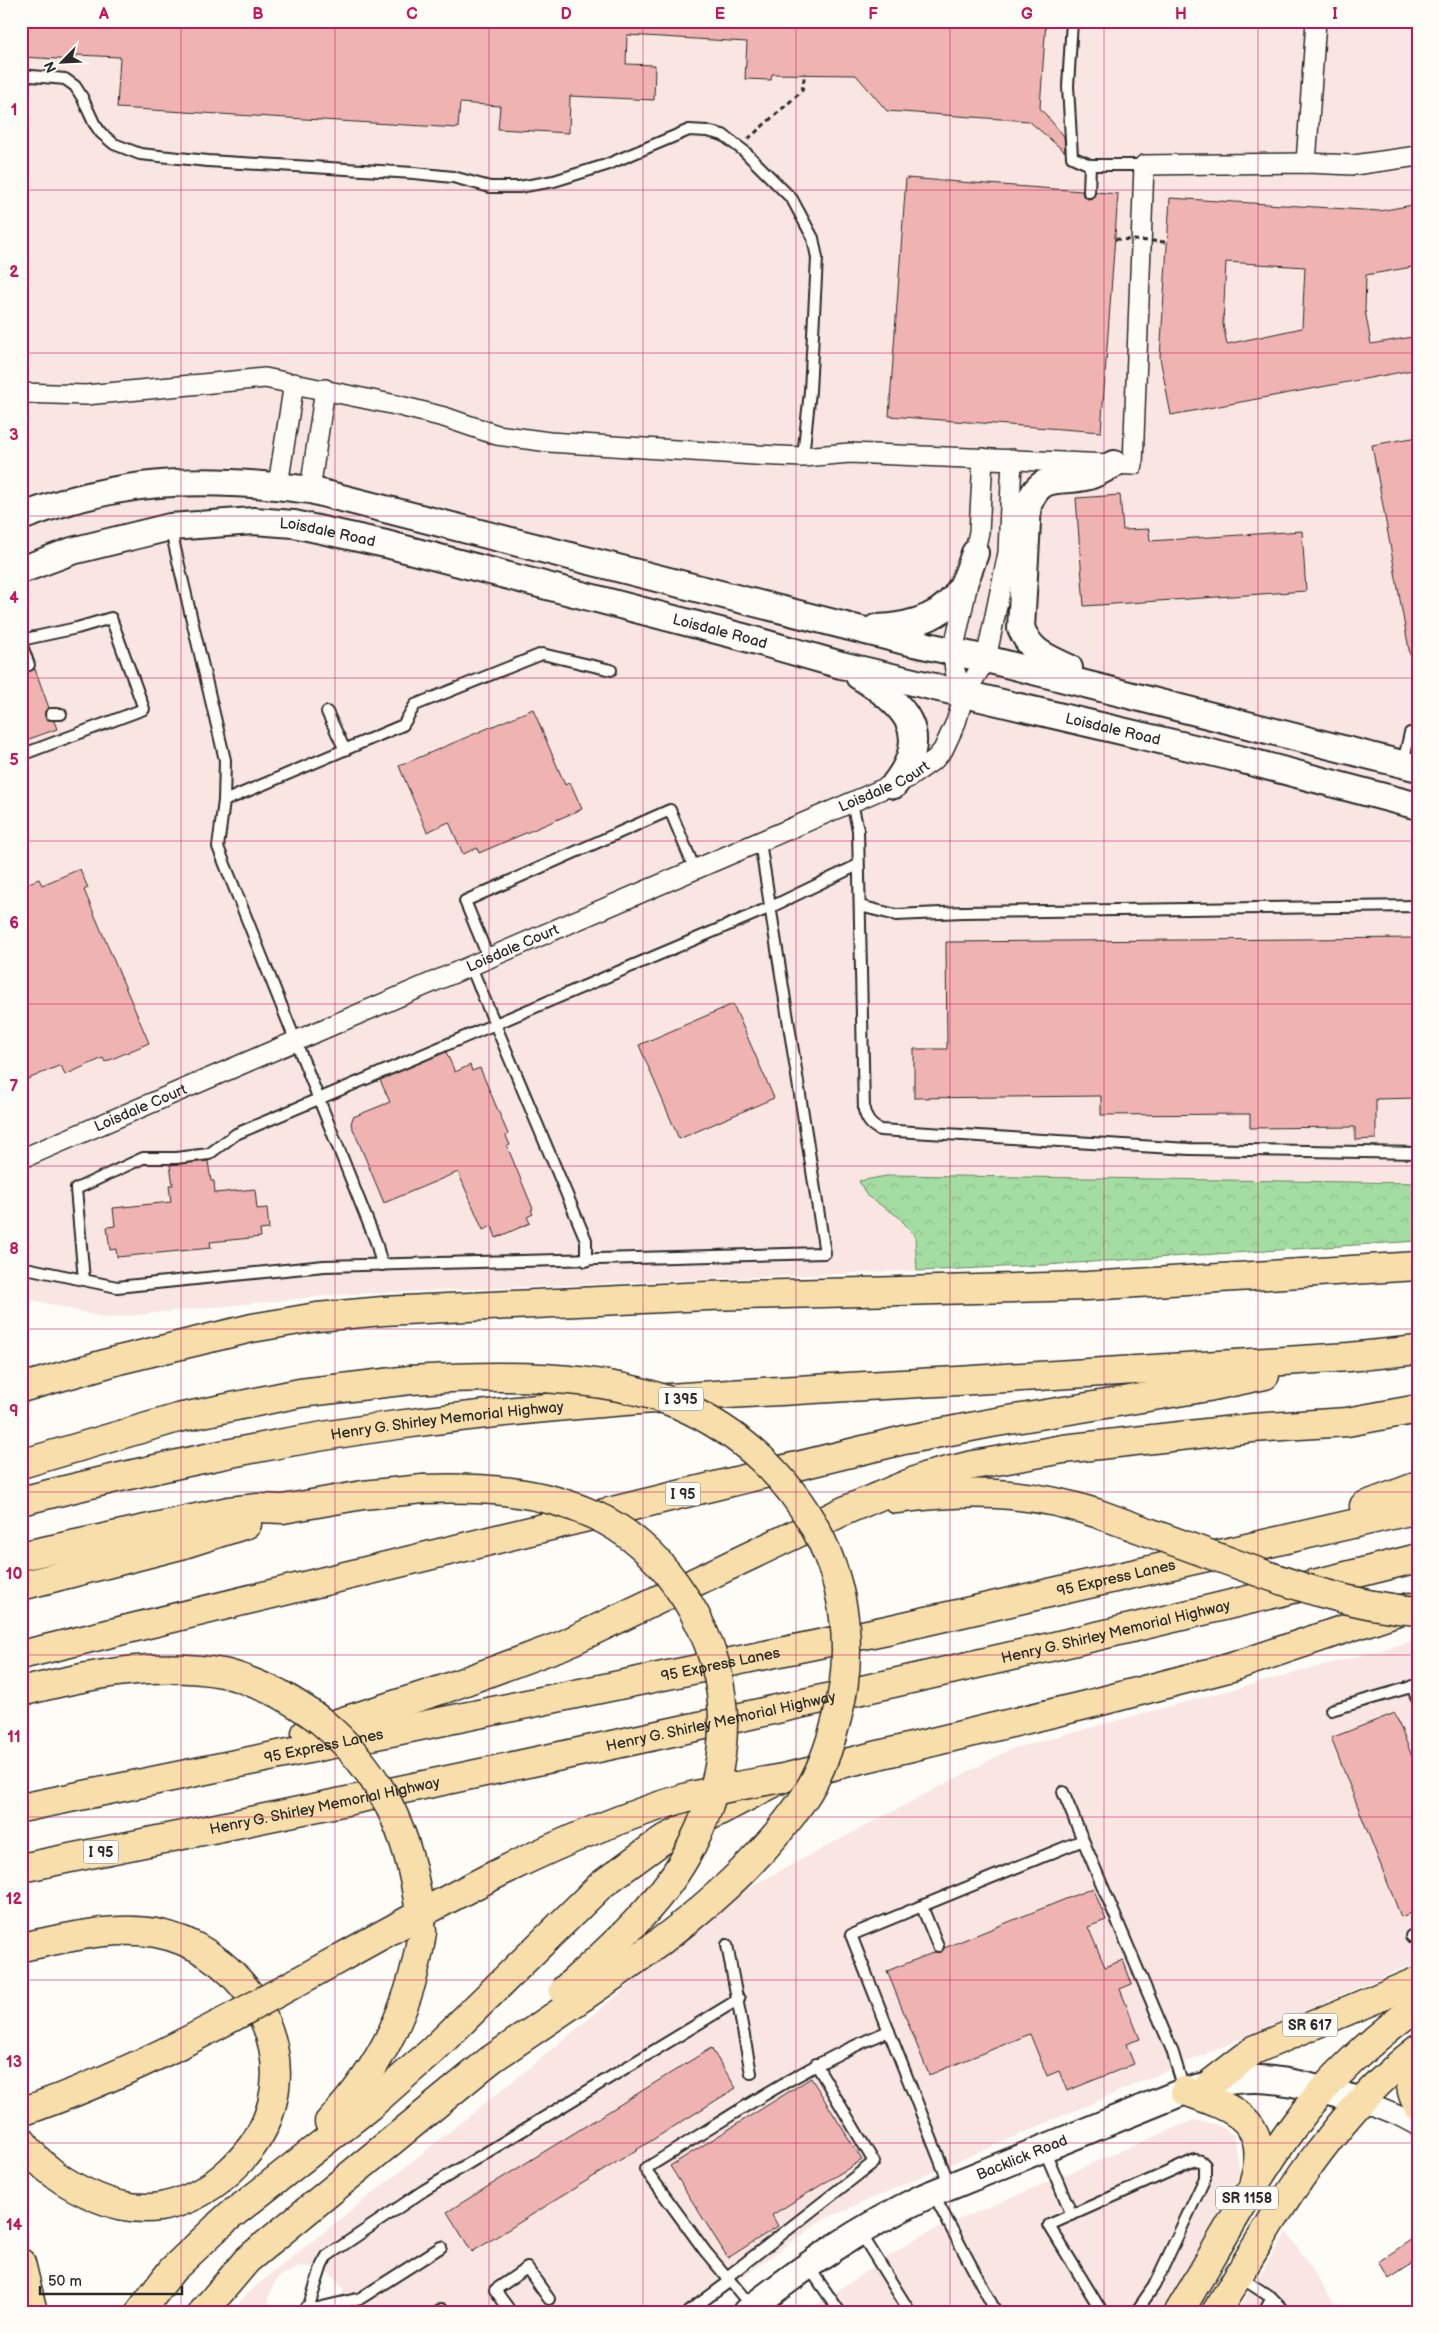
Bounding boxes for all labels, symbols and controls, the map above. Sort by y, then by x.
text: A [98,5,109,24]
text: B [252,5,264,24]
text: C [406,5,418,24]
text: D [560,5,572,24]
text: E [715,5,725,24]
text: F [868,5,878,24]
text: G [1021,5,1033,24]
text: H [1175,5,1187,24]
text: I [1332,5,1338,24]
north arrow [38,38,88,88]
text: N [41,59,60,75]
text: 1 [11,101,17,120]
text: 2 [9,263,19,282]
text: 3 [9,426,19,445]
street label: Loisdale Road [279,513,377,551]
text: 4 [9,589,19,608]
street label: Loisdale Road [671,610,770,653]
street label: Loisdale Road [1063,709,1162,749]
text: 5 [9,751,19,770]
street label: Loisdale Court [836,756,933,816]
text: 6 [9,914,19,933]
street label: Loisdale Court [464,920,562,976]
text: 7 [10,1077,19,1096]
street label: Loisdale Court [91,1079,190,1136]
text: 8 [9,1240,19,1259]
road number: I 395 [658,1388,704,1410]
street label: Henry G. Shirley Memorial Highway [329,1397,565,1444]
text: 9 [9,1402,19,1421]
road number: I 95 [666,1482,700,1506]
street label: 95 Express Lanes [1055,1555,1178,1601]
text: 10 [6,1565,22,1584]
street label: Henry G. Shirley Memorial Highway [999,1595,1232,1668]
street label: 95 Express Lanes [659,1643,782,1686]
street label: Henry G. Shirley Memorial Highway [604,1687,838,1756]
street label: 95 Express Lanes [262,1724,386,1767]
text: 11 [7,1728,21,1747]
street label: Henry G. Shirley Memorial Highway [208,1772,442,1839]
road number: I 95 [84,1840,118,1864]
text: 12 [6,1890,23,1909]
road number: SR 617 [1282,2014,1338,2036]
text: 13 [6,2053,22,2072]
street label: Backlick Road [974,2130,1070,2184]
road number: SR 1158 [1216,2186,1278,2210]
text: 14 [6,2216,23,2235]
scale bar [40,2263,182,2295]
text: 50 m [48,2272,82,2291]

